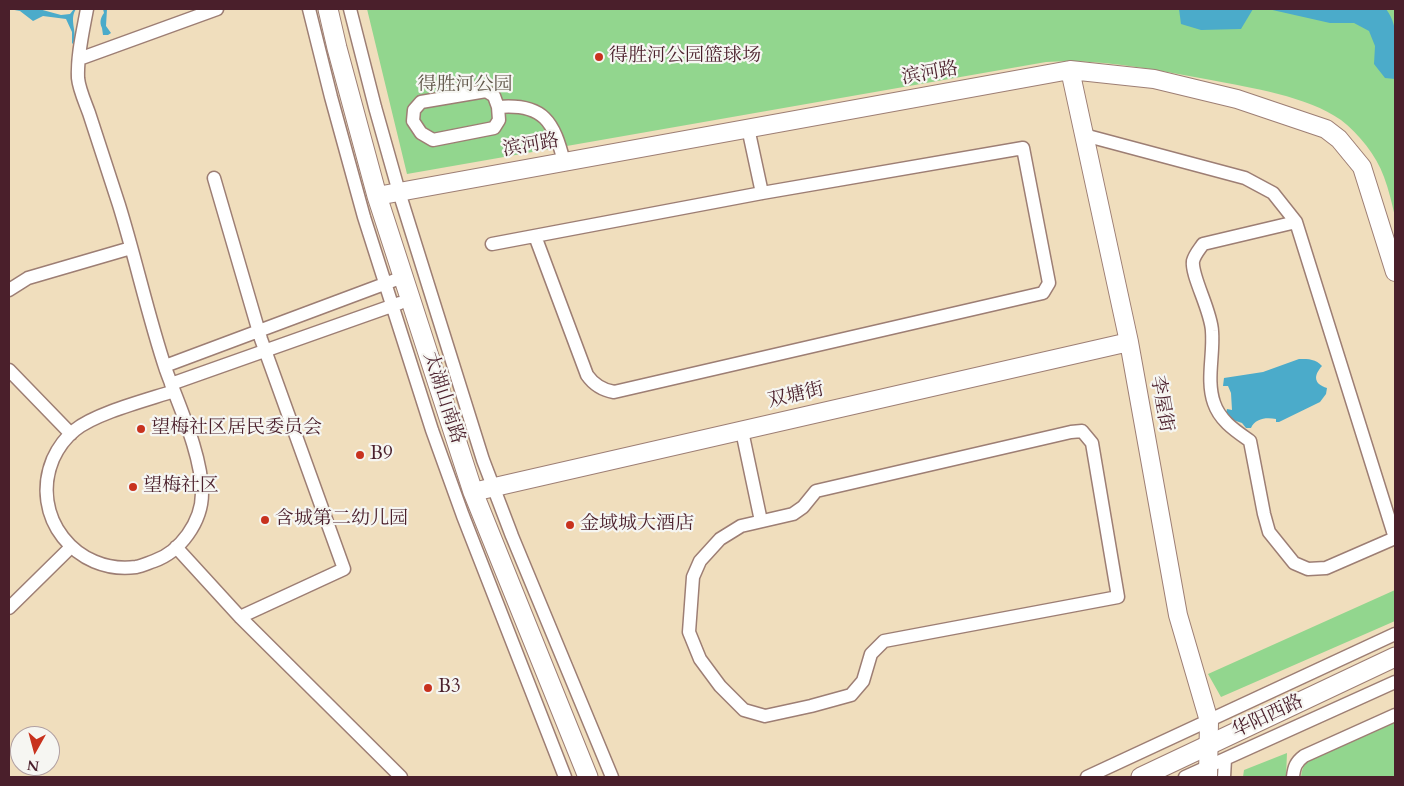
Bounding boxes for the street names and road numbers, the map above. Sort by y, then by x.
street label: 滨河路 [900,58,960,90]
street label: 滨河路 [501,130,561,162]
street label: 太湖山南路 [417,349,469,447]
street label: 李屋街 [1145,374,1177,434]
street label: 双塘街 [766,378,826,414]
street label: 华阳西路 [1229,691,1307,743]

